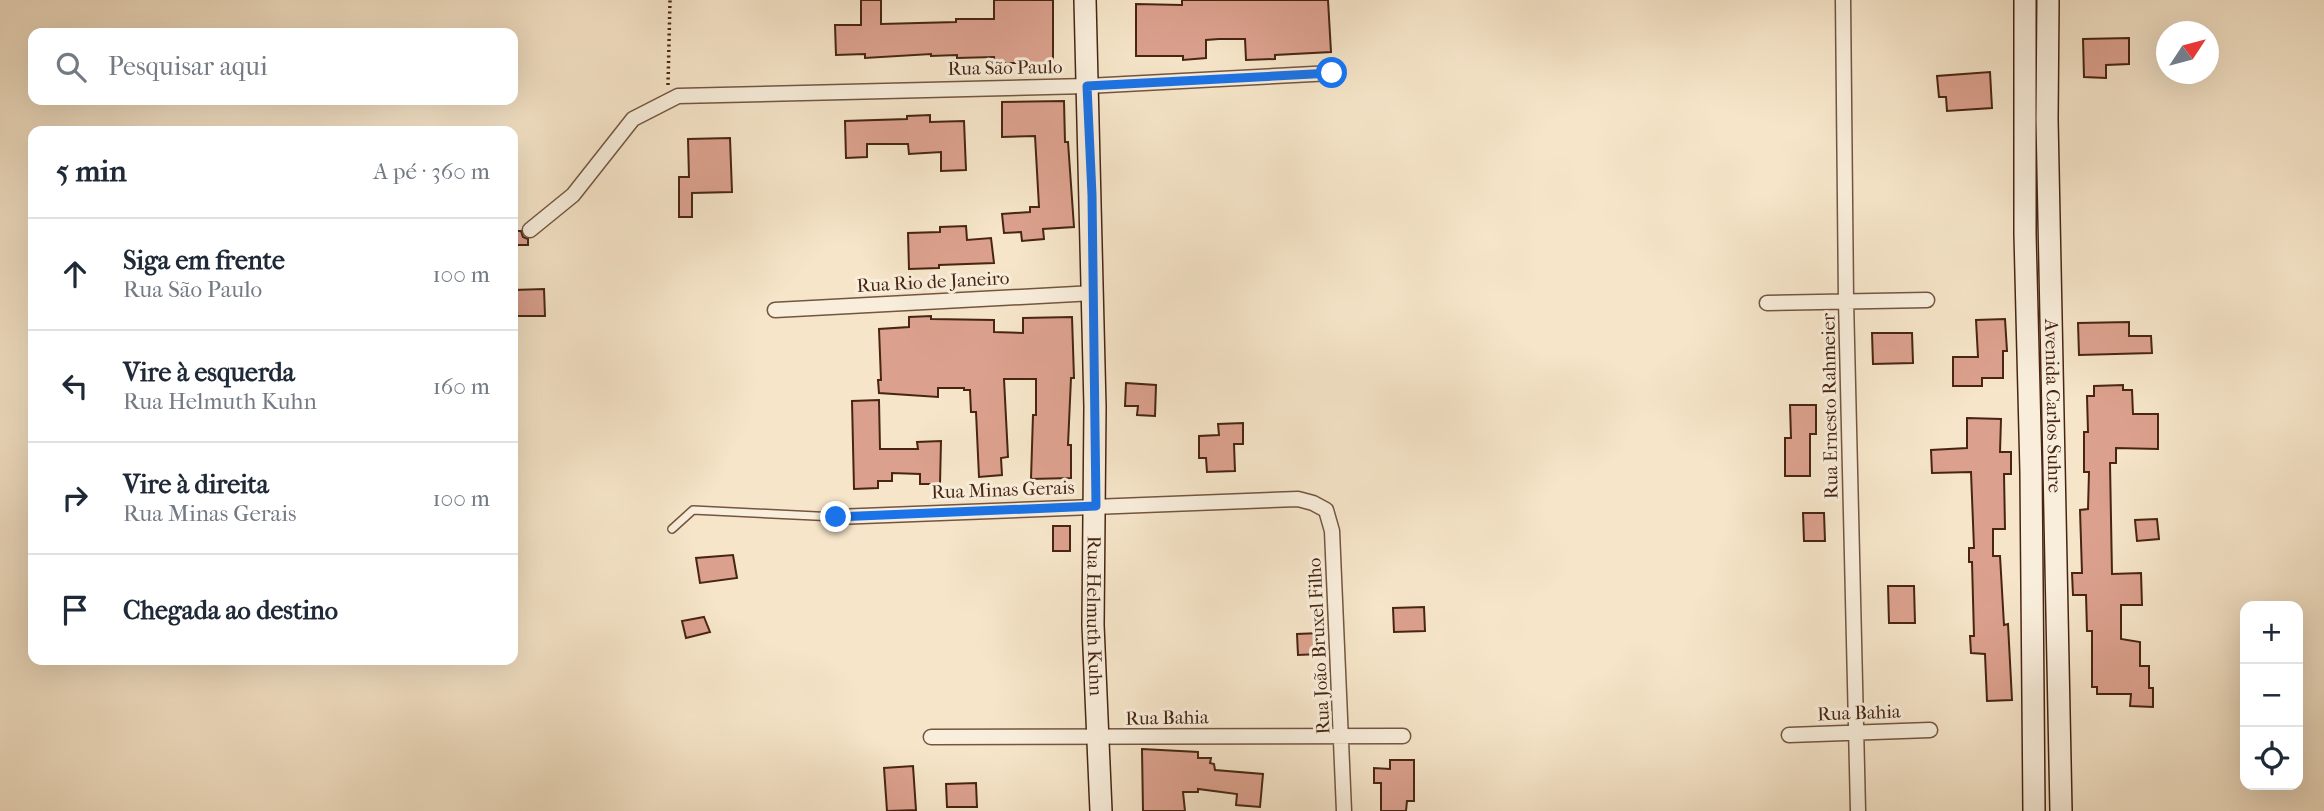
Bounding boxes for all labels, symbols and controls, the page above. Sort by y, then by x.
north arrow [2156,21,2219,84]
search box [28,28,518,105]
icon: search [52,48,90,86]
text: Pesquisar aqui [108,51,268,82]
street label: Rua São Paulo [947,56,1063,80]
route start [1316,57,1347,88]
text: 5 min [56,154,127,189]
text: A pé · 360 m [373,158,490,185]
text: Siga em frente [123,245,285,276]
icon: ahead [56,255,94,293]
text: 100 m [432,261,490,288]
street label: Rua Rio de Janeiro [856,267,1010,297]
text: Rua São Paulo [123,276,262,303]
street label: Rua Ernesto Rahmeier [1817,312,1843,499]
street label: Avenida Carlos Suhre [2040,318,2066,493]
text: Vire à esquerda [123,357,295,388]
icon: left [56,367,94,405]
text: 160 m [433,373,490,400]
text: Rua Helmuth Kuhn [123,388,317,415]
text: Vire à direita [123,469,269,500]
street label: Rua Minas Gerais [931,477,1075,503]
icon: right [56,479,94,517]
text: 100 m [432,485,490,512]
text: Rua Minas Gerais [123,500,297,527]
route end [820,501,851,532]
street label: Rua Helmuth Kuhn [1082,536,1107,696]
street label: Rua João Bruxel Filho [1303,557,1335,735]
icon: arrive [56,591,94,629]
text: Chegada ao destino [123,595,338,626]
map controls [2240,601,2303,790]
button: + [2240,601,2303,664]
button: − [2240,664,2303,727]
street label: Rua Bahia [1817,701,1901,725]
street label: Rua Bahia [1125,706,1209,730]
button: locate [2240,727,2303,790]

